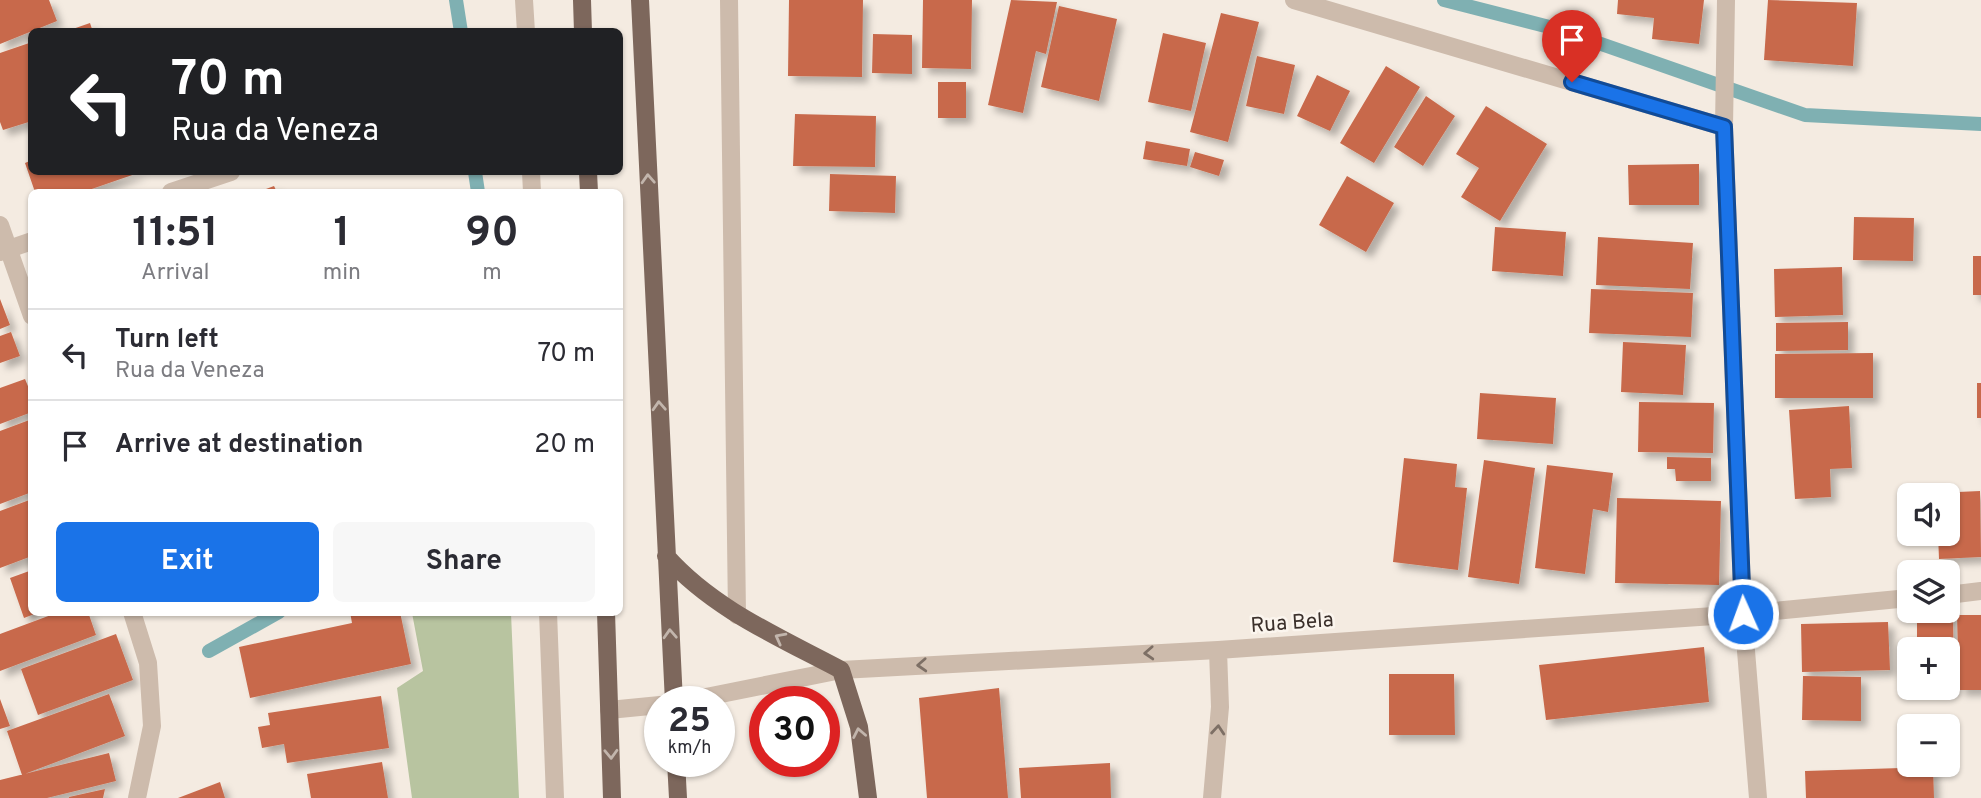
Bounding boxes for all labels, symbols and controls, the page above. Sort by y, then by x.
pin [1542,10,1602,82]
icon: arrive [1553,21,1591,59]
text: 70 m [171,51,285,113]
icon: left [56,56,147,147]
text: Rua da Veneza [171,112,379,152]
one-way arrow [641,173,656,184]
text: 11:51 [132,208,218,261]
text: 1 [333,208,350,261]
text: 90 [465,208,519,261]
text: Arrival [141,259,210,288]
text: min [323,259,361,288]
text: m [482,259,502,288]
text: Turn left [115,324,219,357]
icon: left [56,336,94,374]
text: 70 m [537,338,595,371]
text: Rua da Veneza [115,357,265,386]
one-way arrow [651,401,666,412]
icon: arrive [56,427,94,465]
text: Arrive at destination [115,429,363,462]
text: 20 m [534,429,595,462]
map controls [1897,483,1960,777]
button: sound [1897,483,1960,546]
button: Exit [56,522,319,602]
button: Share [333,522,595,602]
button: layers [1897,560,1960,623]
position arrow [1706,577,1780,651]
street label: Rua Bela [1250,607,1335,640]
one-way arrow [663,628,678,639]
one-way arrow [775,633,788,646]
button: + [1897,637,1960,700]
one-way arrow [1144,646,1155,661]
one-way arrow [917,658,928,673]
speed limit sign: 30 [749,686,840,777]
text: 25 [668,700,711,744]
button: − [1897,714,1960,777]
one-way arrow [1210,724,1225,735]
one-way arrow [853,727,868,739]
text: km/h [668,737,711,760]
one-way arrow [603,749,618,760]

